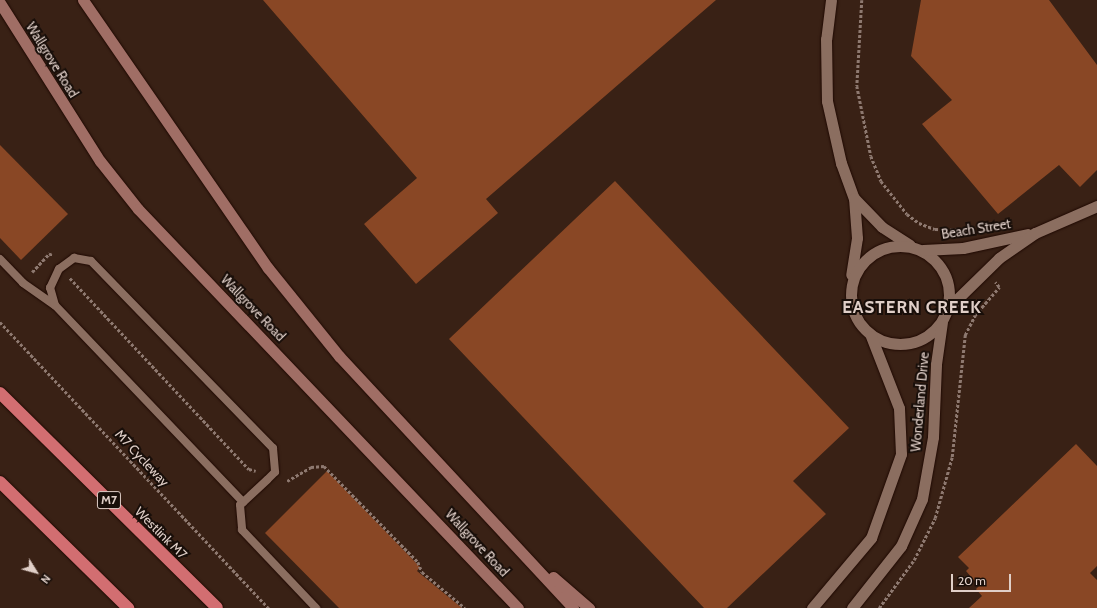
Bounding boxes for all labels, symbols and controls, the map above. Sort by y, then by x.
street label: Wallgrove Road [23,20,81,100]
street label: Beach Street [940,216,1012,242]
street label: Wallgrove Road [218,272,288,344]
district label: EASTERN CREEK [842,298,982,318]
street label: Wonderland Drive [908,351,932,453]
street label: M7 Cycleway [112,426,172,490]
road number: M7 [96,490,122,510]
street label: Westlink M7 [132,504,190,562]
street label: Wallgrove Road [442,506,512,580]
north arrow [16,552,56,592]
scale bar [953,566,1013,592]
text: N [38,572,54,587]
text: 20 m [958,573,986,588]

